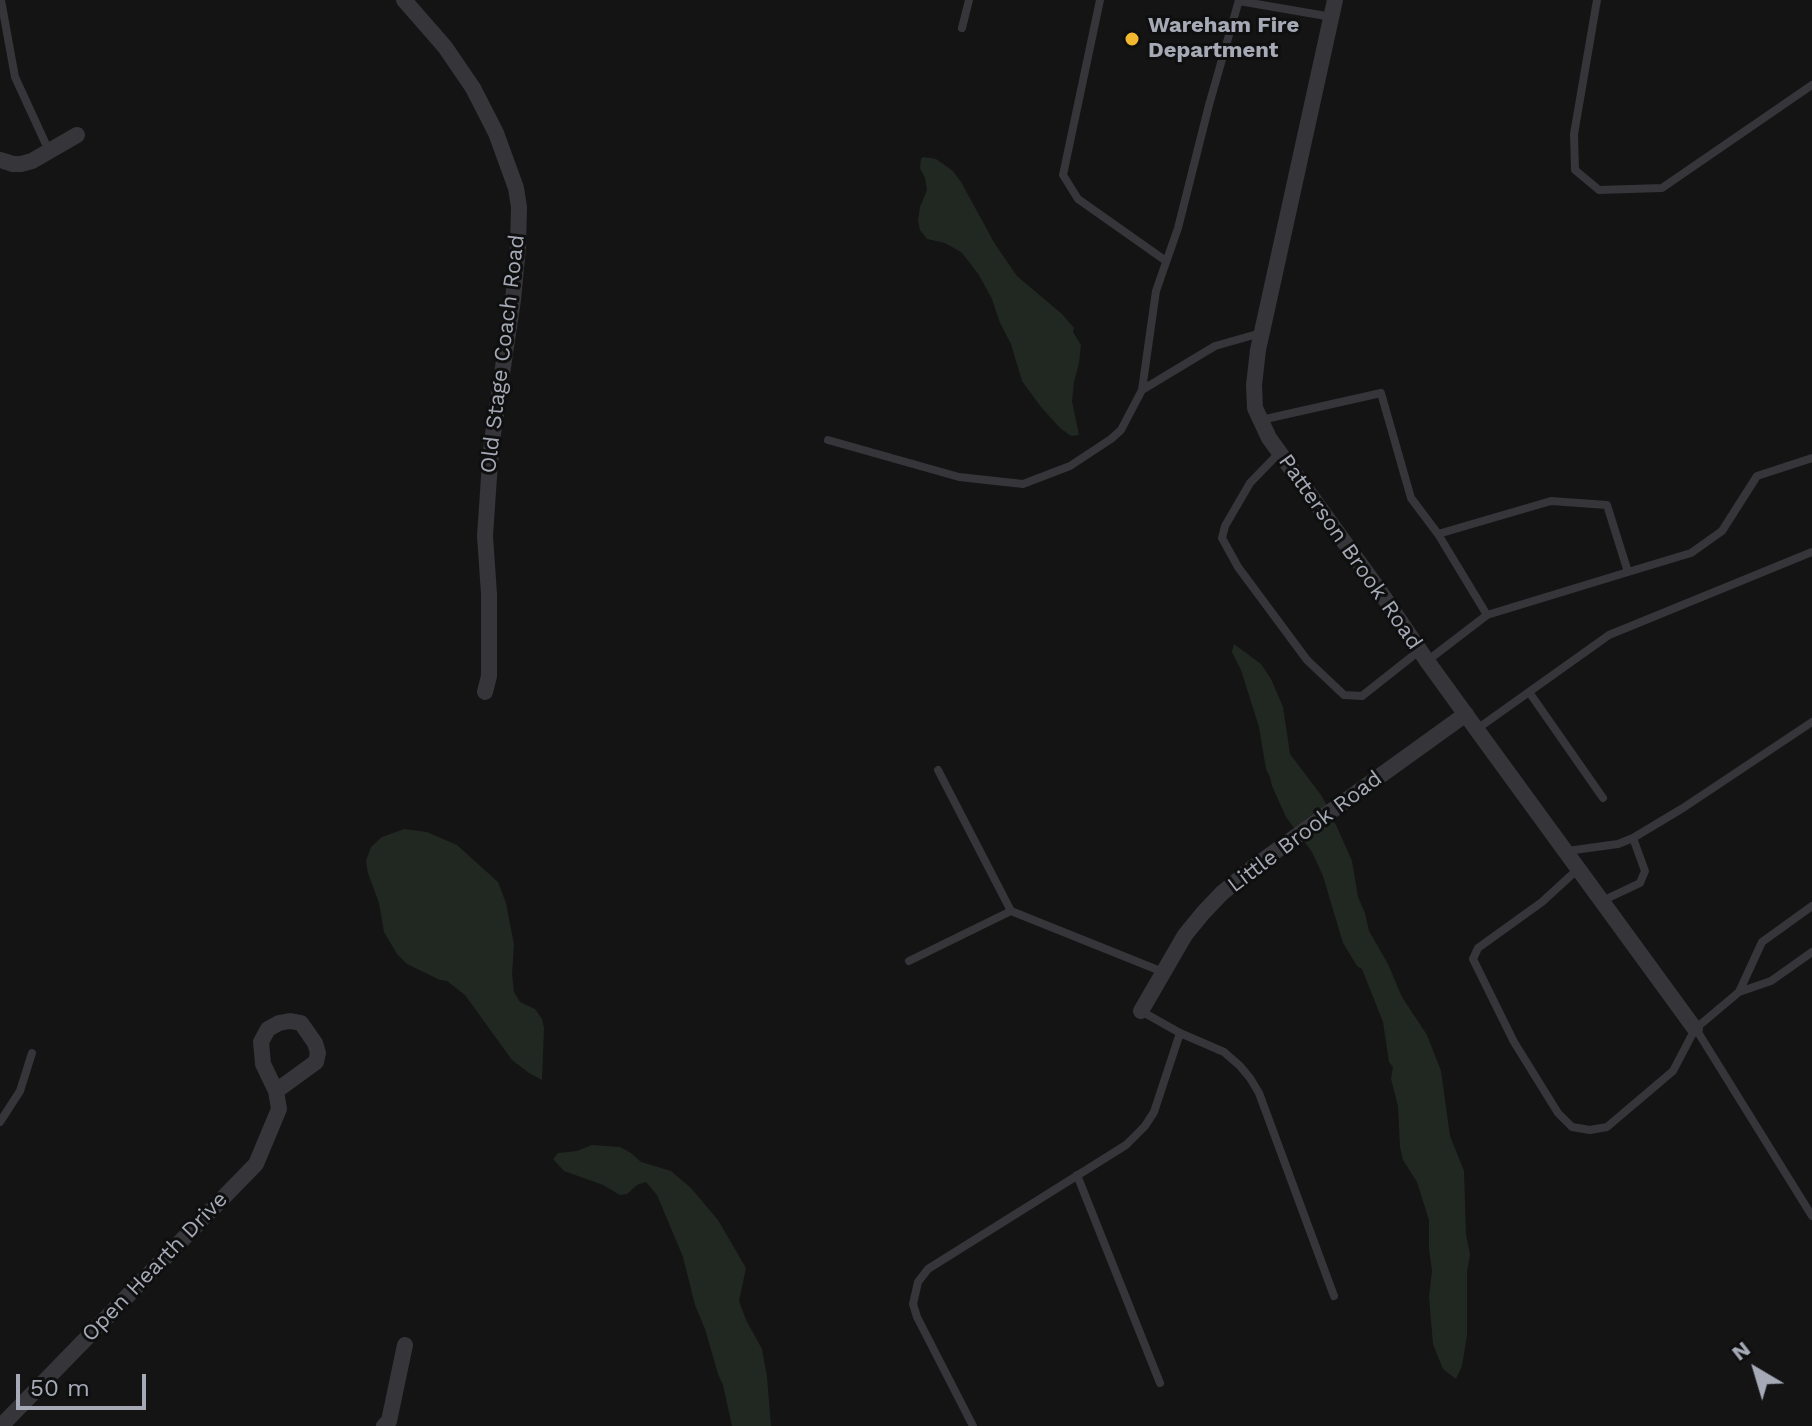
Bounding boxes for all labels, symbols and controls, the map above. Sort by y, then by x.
place label: Wareham Fire Department [1148,13,1299,64]
marker: Wareham Fire Department [1123,30,1141,48]
street label: Old Stage Coach Road [475,233,531,475]
street label: Patterson Brook Road [1272,449,1428,655]
street label: Little Brook Road [1223,765,1387,899]
street label: Open Hearth Drive [77,1186,233,1348]
north arrow [1716,1330,1796,1410]
text: N [1727,1336,1755,1366]
scale bar [20,1358,150,1408]
text: 50 m [30,1374,90,1402]

